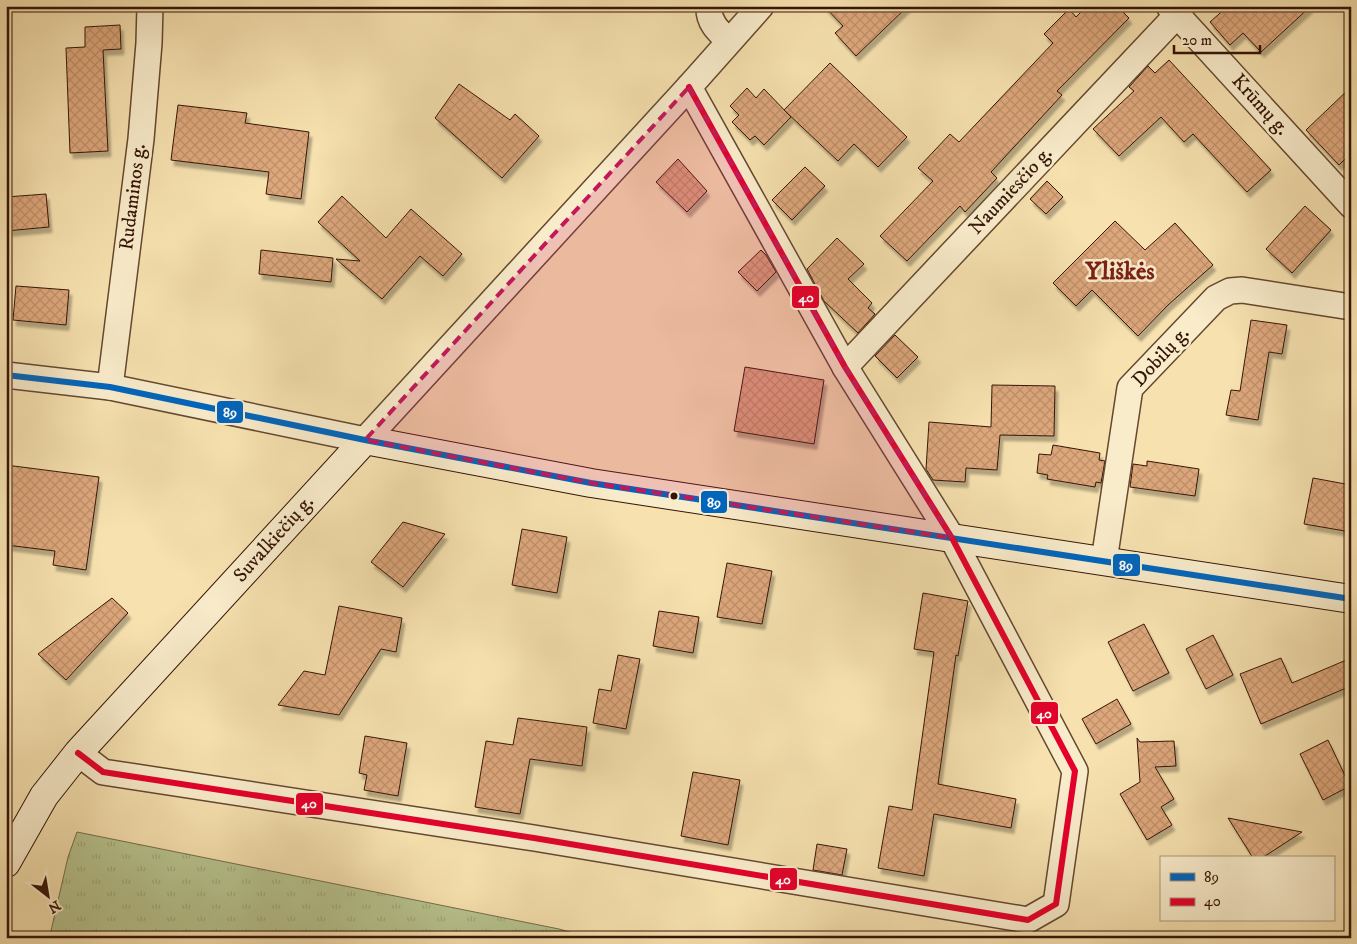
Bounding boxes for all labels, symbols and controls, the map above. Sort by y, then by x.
scale bar [1174,22,1261,54]
text: 20 m [1182,31,1212,50]
street label: Krūmų g. [1226,69,1294,141]
street label: Rudaminos g. [114,142,152,252]
street label: Naumiesčio g. [964,142,1058,240]
district label: Yliškės [1084,256,1155,287]
line badge: 40 [791,285,820,309]
text: 40 [797,289,814,307]
street label: Dobilų g. [1127,322,1195,392]
line badge: 89 [216,400,244,424]
text: 89 [223,404,237,422]
street label: Suvalkiečių g. [228,490,320,588]
line badge: 89 [700,490,728,514]
unlabelled marker [669,491,679,501]
text: 89 [707,494,721,512]
line badge: 89 [1112,553,1141,577]
text: 89 [1119,557,1133,575]
line badge: 40 [1030,701,1059,725]
text: 40 [1035,705,1052,723]
line badge: 40 [295,792,324,816]
text: 40 [300,795,317,813]
legend [1160,856,1334,922]
line badge: 40 [769,867,798,891]
text: 89 [1204,868,1219,887]
text: 40 [774,871,791,889]
north arrow [22,872,72,922]
text: 40 [1204,892,1221,911]
text: N [44,896,64,917]

